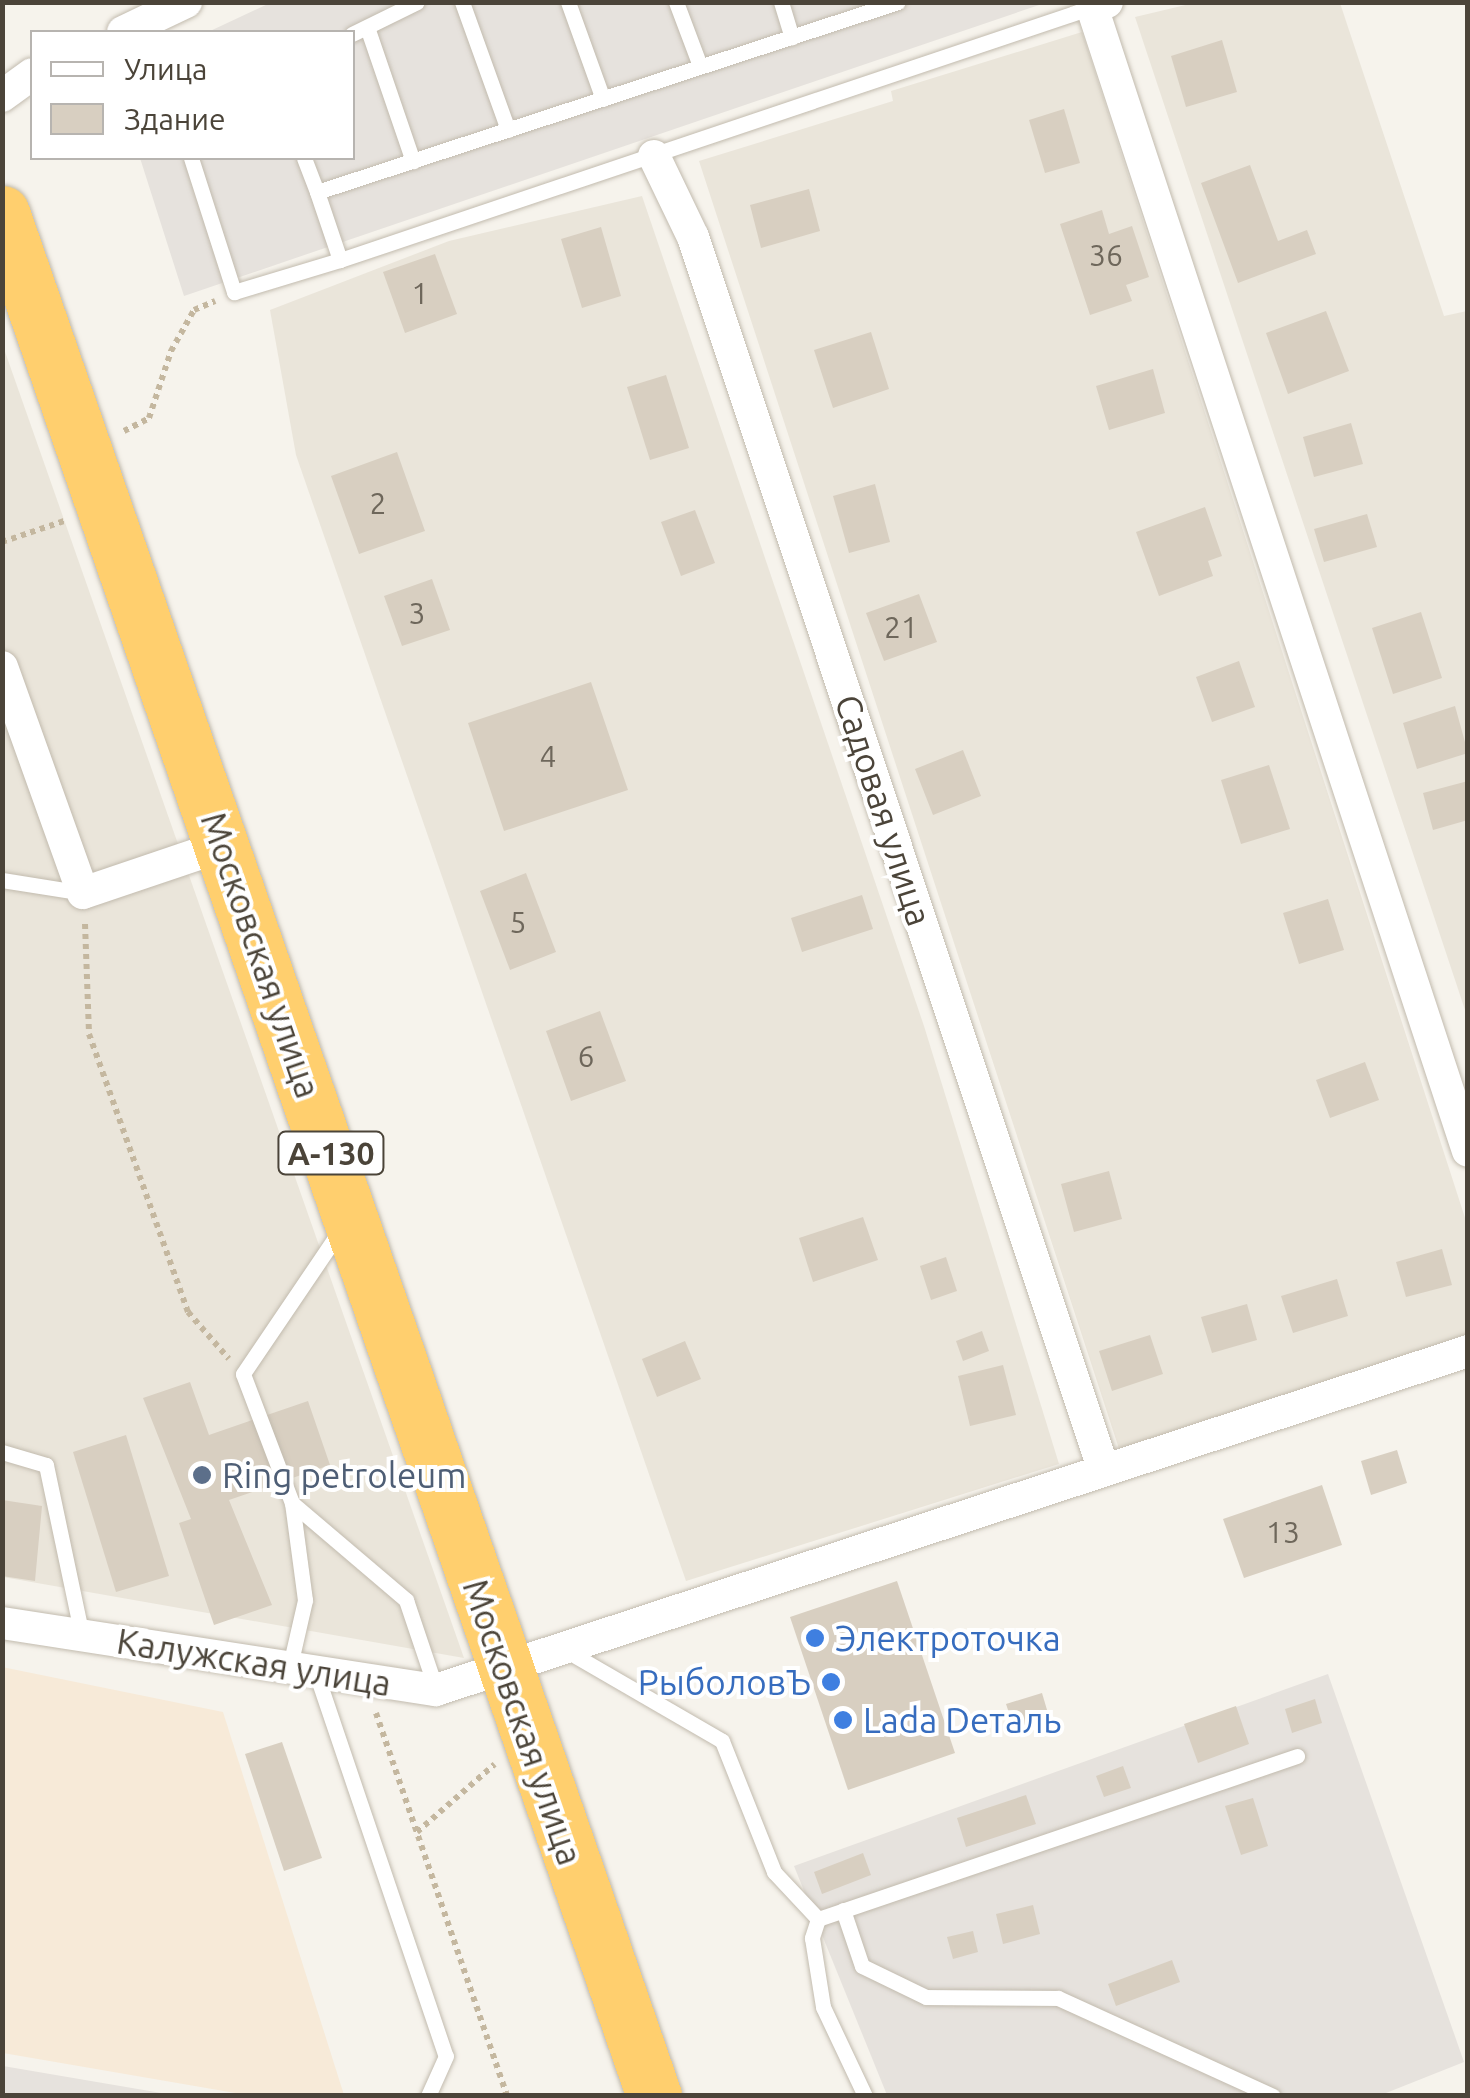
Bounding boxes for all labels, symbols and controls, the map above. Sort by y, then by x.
legend [30,30,355,160]
text: Улица [124,52,208,86]
text: Здание [124,102,226,136]
house number: 36 [1089,237,1123,273]
house number: 1 [412,275,428,311]
house number: 2 [370,485,386,521]
house number: 3 [409,595,425,631]
house number: 21 [884,609,918,645]
street label: Садовая улица [827,689,941,931]
house number: 4 [540,738,556,774]
street label: Московская улица [192,807,330,1103]
house number: 5 [510,904,526,940]
house number: 6 [578,1038,594,1074]
road number: А-130 [276,1126,386,1180]
place label: Ring petroleum [222,1454,466,1496]
marker: Ring petroleum [191,1464,213,1486]
house number: 13 [1266,1514,1300,1550]
street label: Московская улица [454,1574,592,1870]
place label: Электроточка [835,1617,1061,1659]
street label: Калужская улица [114,1620,394,1704]
marker: Электроточка [804,1627,826,1649]
place label: РыболовЪ [638,1661,811,1703]
marker: РыболовЪ [820,1671,842,1693]
place label: Lada Dеталь [863,1699,1061,1741]
marker: Lada Dеталь [832,1709,854,1731]

